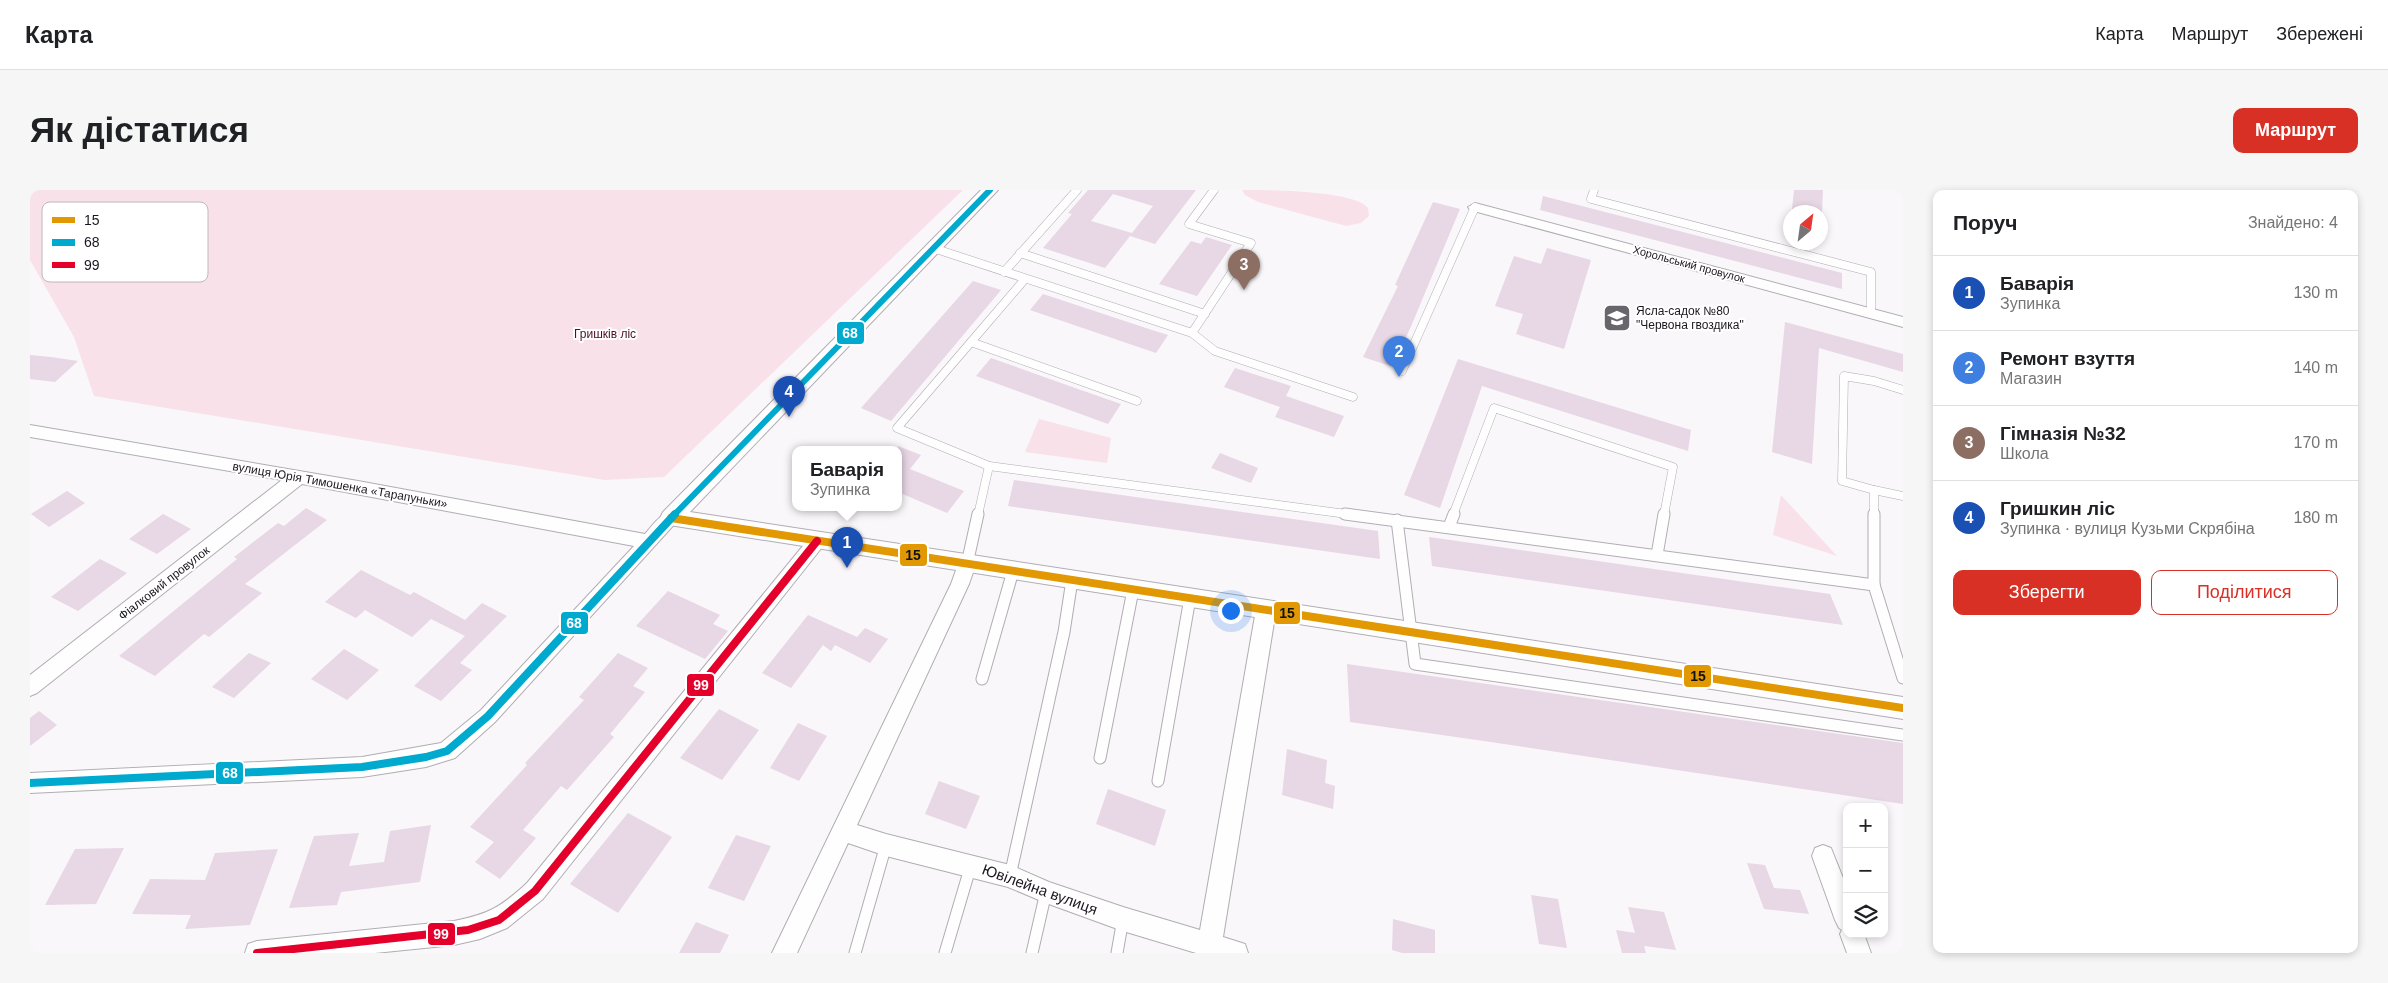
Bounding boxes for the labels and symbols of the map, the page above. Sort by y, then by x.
legend [42,202,208,282]
north arrow [1783,205,1828,250]
text: 15 [84,212,100,228]
text: 68 [84,234,100,250]
street label: Хорольський провулок [1632,243,1746,285]
pin: 3 [1228,249,1260,290]
text: 99 [84,257,100,273]
school or university icon: Ясла-садок №80 "Червона гвоздика" [1602,303,1632,333]
place label: Ясла-садок №80 "Червона гвоздика" [1636,304,1744,332]
line badge: 68 [836,321,865,345]
text: 68 [842,325,858,341]
park label: Гришків ліс [574,327,636,341]
pin: 2 [1383,336,1415,377]
pin: 4 [773,376,805,417]
street label: вулиця Юрія Тимошенка «Тарапуньки» [231,459,449,511]
pin: 1 [831,527,863,568]
street label: Фіалковий провулок [116,543,213,623]
line badge: 15 [899,543,928,567]
text: 15 [905,547,921,563]
your location [1218,598,1244,624]
line badge: 15 [1273,601,1301,625]
text: 15 [1279,605,1295,621]
line badge: 68 [560,611,589,635]
text: 68 [566,615,582,631]
line badge: 15 [1683,664,1712,688]
text: 15 [1690,668,1706,684]
line badge: 99 [686,673,715,697]
text: 99 [693,677,709,693]
line badge: 68 [215,761,244,785]
text: 68 [222,765,238,781]
street label: Ювілейна вулиця [980,860,1100,918]
line badge: 99 [427,922,456,946]
text: 99 [433,926,449,942]

